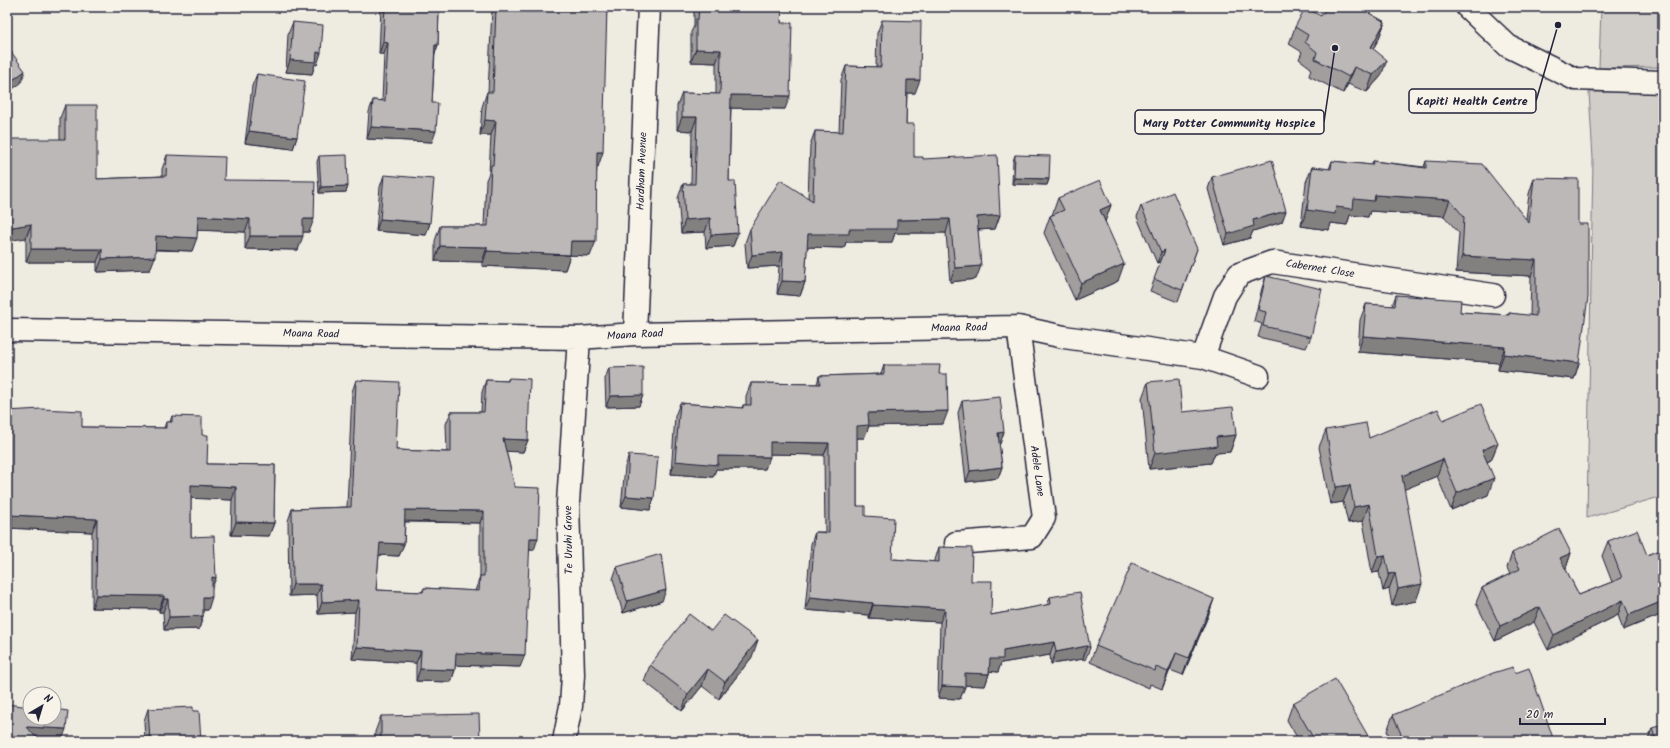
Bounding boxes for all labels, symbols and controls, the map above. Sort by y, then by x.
callout: Kapiti Health Centre [1409,89,1536,113]
text: Kapiti Health Centre [1416,92,1528,111]
callout: Mary Potter Community Hospice [1135,110,1324,134]
text: Mary Potter Community Hospice [1143,114,1315,133]
street label: Hardham Avenue [632,132,652,210]
street label: Cabernet Close [1284,255,1356,283]
street label: Moana Road [931,319,988,337]
street label: Moana Road [283,325,340,343]
street label: Moana Road [606,325,664,345]
street label: Adele Lane [1025,444,1049,498]
street label: Te Uruhi Grove [559,505,579,574]
north arrow [22,686,62,726]
text: N [39,690,56,708]
scale bar [1520,700,1605,726]
text: 20 m [1526,705,1554,724]

